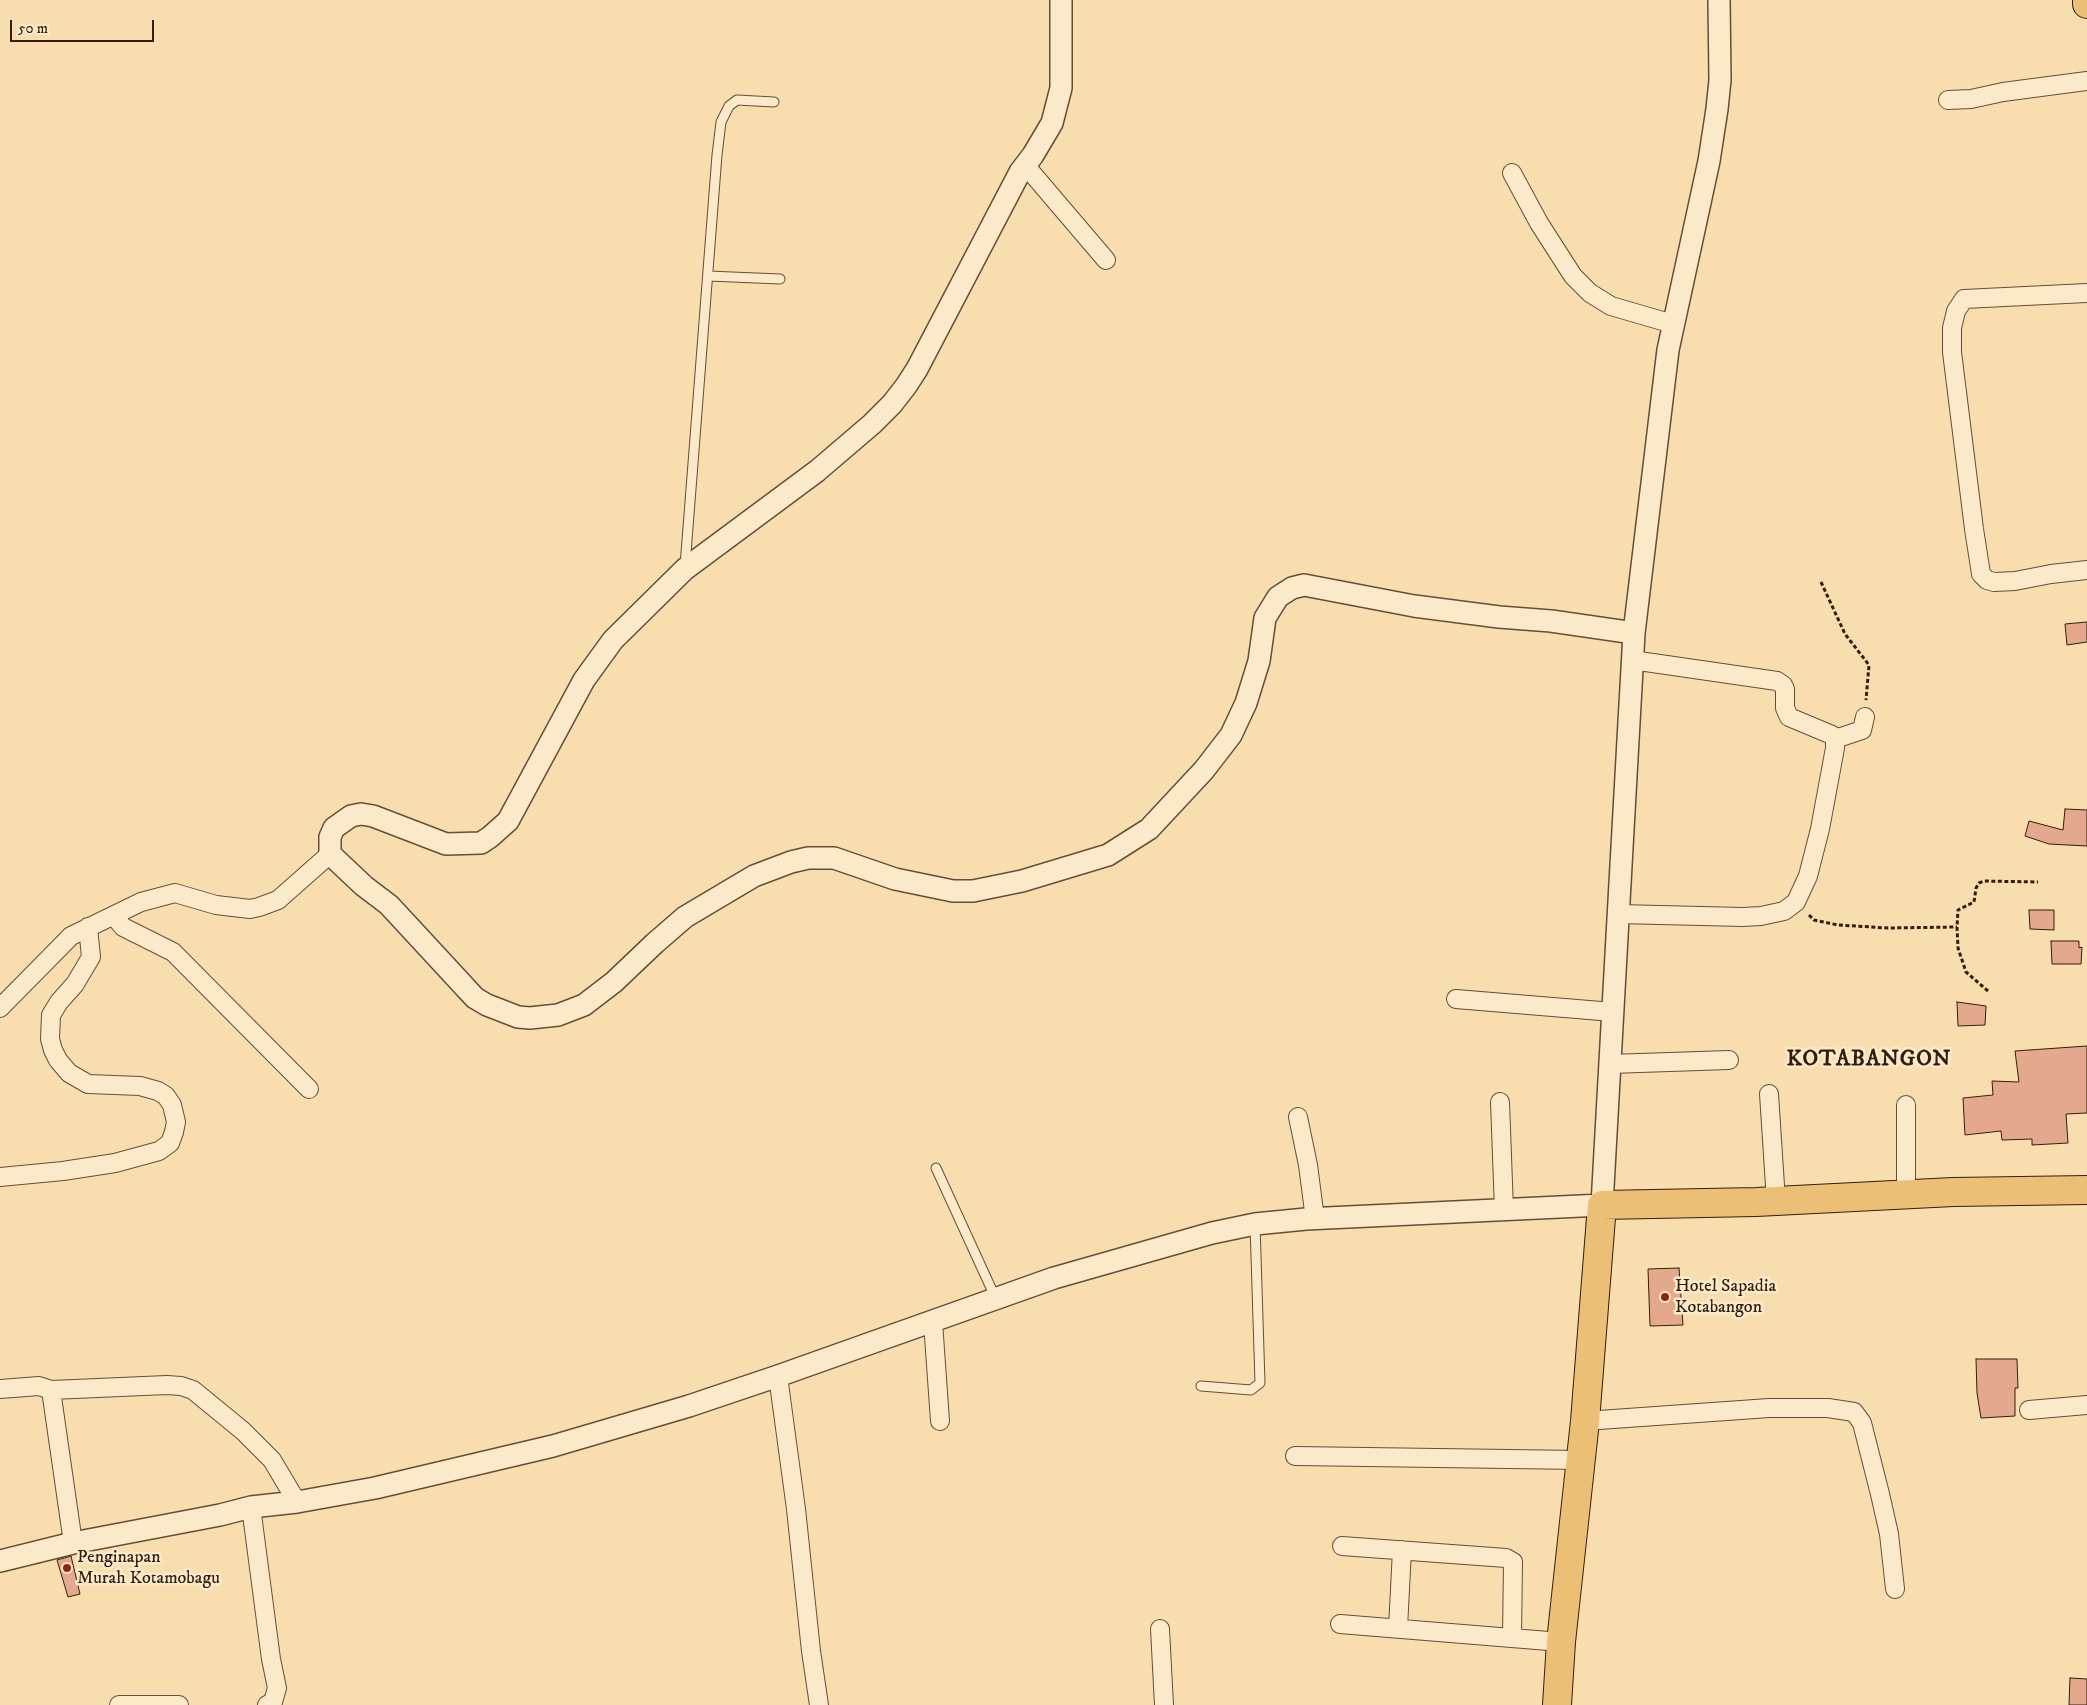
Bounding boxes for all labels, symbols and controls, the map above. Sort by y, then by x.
scale bar [12,10,156,42]
text: 50 m [18,19,48,38]
district label: KOTABANGON [1785,1047,1953,1073]
place label: Hotel Sapadia Kotabangon [1675,1276,1776,1318]
marker: Hotel Sapadia Kotabangon [1659,1291,1671,1303]
place label: Penginapan Murah Kotamobagu [77,1547,220,1590]
marker: Penginapan Murah Kotamobagu [61,1562,73,1574]

